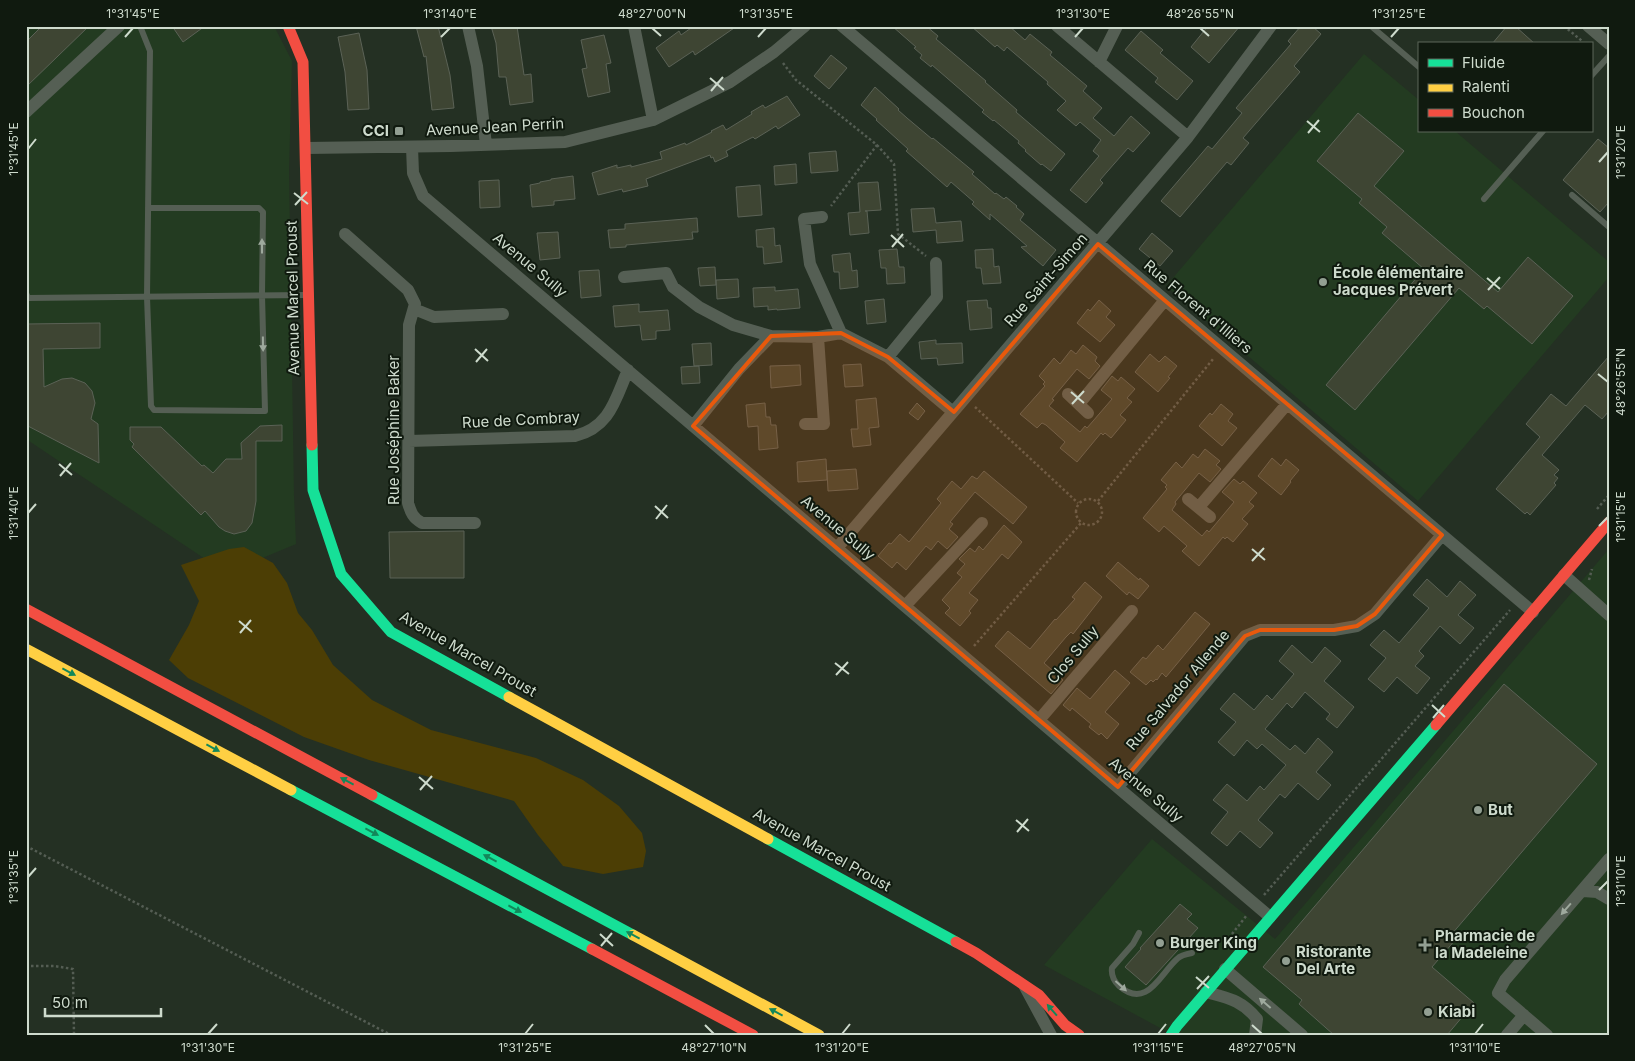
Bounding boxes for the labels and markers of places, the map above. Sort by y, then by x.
place label: CCI [363,121,389,140]
marker: CCI [393,125,405,137]
place label: École élémentaire Jacques Prévert [1333,263,1464,299]
marker: École élémentaire Jacques Prévert [1317,276,1329,288]
place label: But [1488,800,1513,819]
marker: But [1472,804,1484,816]
place label: Pharmacie de la Madeleine [1435,926,1535,962]
place label: Burger King [1170,933,1257,952]
marker: Burger King [1154,937,1166,949]
marker: Pharmacie de la Madeleine [1419,939,1431,951]
place label: Ristorante Del Arte [1296,942,1371,978]
marker: Ristorante Del Arte [1280,955,1292,967]
place label: Kiabi [1438,1002,1475,1021]
marker: Kiabi [1422,1006,1434,1018]

